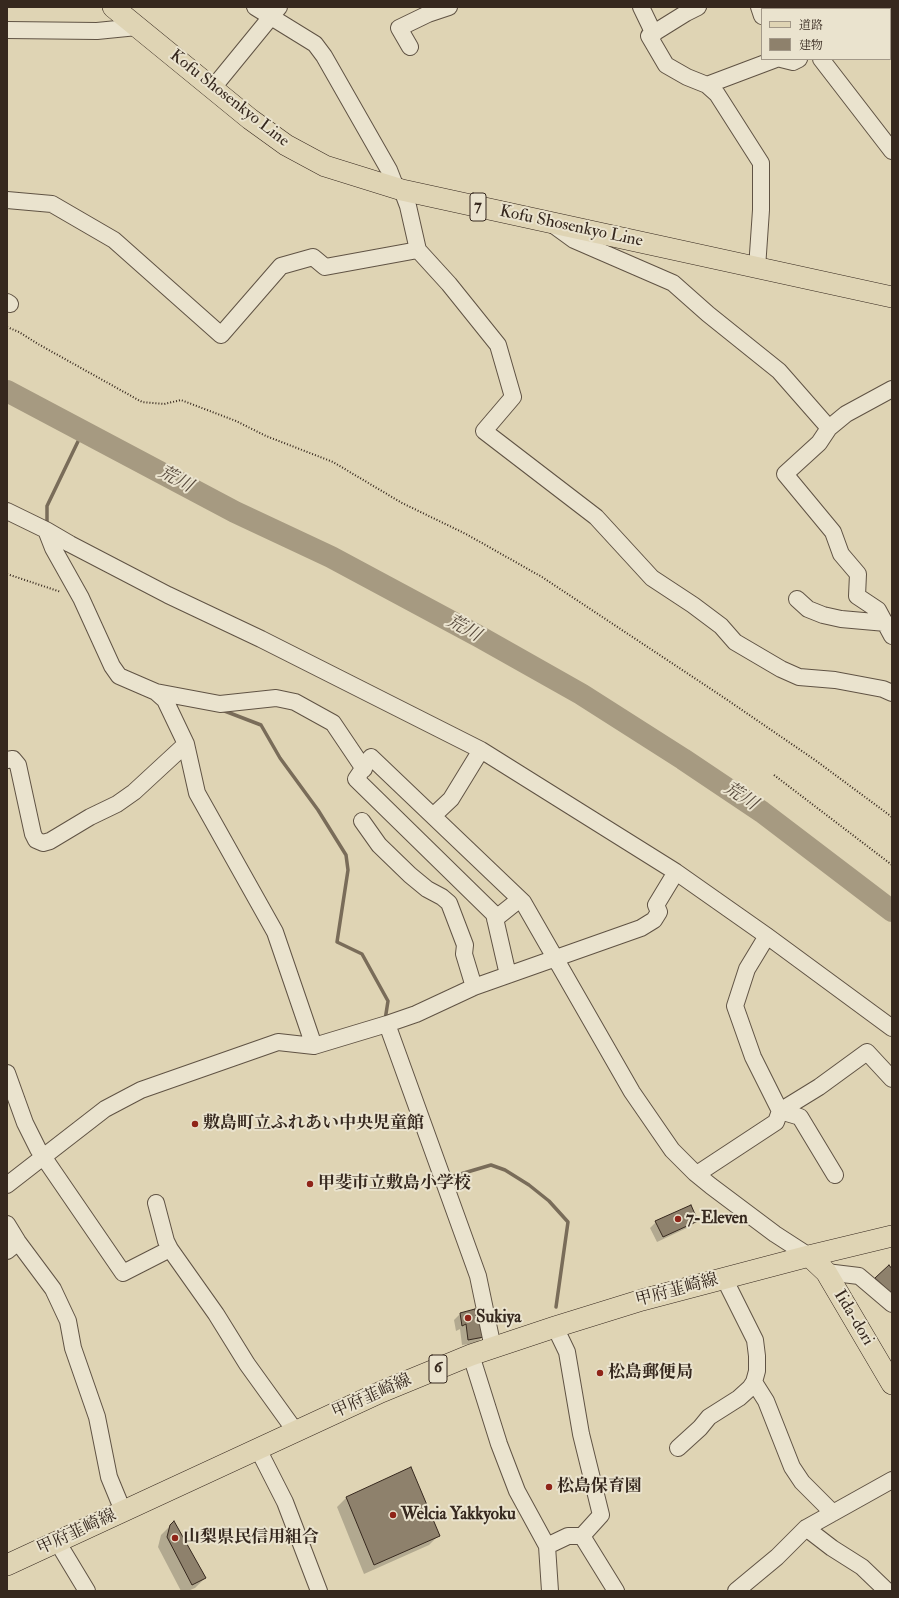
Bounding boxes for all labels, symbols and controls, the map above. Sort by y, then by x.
legend [761,8,891,60]
text: 道路 [799,18,823,33]
text: 建物 [799,38,823,53]
street label: Kofu Shosenkyo Line [165,46,293,152]
road number: 7 [470,193,486,221]
street label: Kofu Shosenkyo Line [498,202,644,252]
water label: 荒川 [154,462,196,498]
water label: 荒川 [442,611,484,647]
water label: 荒川 [719,778,761,816]
place label: 敷島町立ふれあい中央児童館 [203,1114,424,1134]
marker: 敷島町立ふれあい中央児童館 [190,1119,200,1129]
place label: 甲斐市立敷島小学校 [318,1174,471,1194]
marker: 甲斐市立敷島小学校 [305,1179,315,1189]
place label: 7-Eleven [686,1209,748,1229]
marker: 7-Eleven [673,1214,683,1224]
street label: 甲府韮崎線 [633,1270,721,1312]
street label: Iida-dori [828,1286,878,1350]
place label: Sukiya [476,1308,521,1328]
marker: Sukiya [463,1313,473,1323]
road number: 6 [429,1355,447,1383]
place label: 松島郵便局 [608,1363,693,1383]
marker: 松島郵便局 [595,1368,605,1378]
street label: 甲府韮崎線 [329,1370,415,1424]
place label: 松島保育園 [557,1477,642,1497]
marker: 松島保育園 [544,1482,554,1492]
place label: Welcia Yakkyoku [401,1505,516,1525]
street label: 甲府韮崎線 [34,1506,120,1560]
marker: Welcia Yakkyoku [388,1510,398,1520]
place label: 山梨県民信用組合 [183,1528,319,1548]
marker: 山梨県民信用組合 [170,1533,180,1543]

